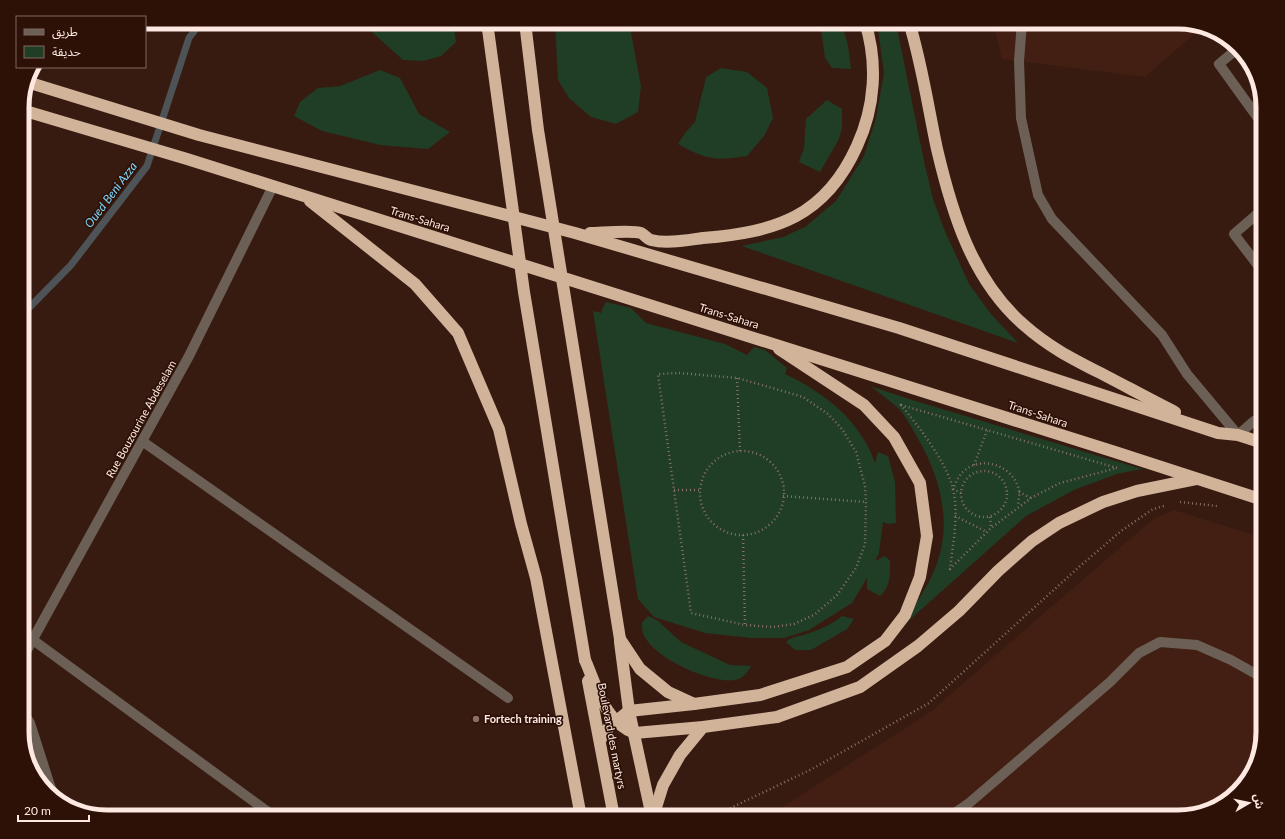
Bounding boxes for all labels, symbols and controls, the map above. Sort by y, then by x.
legend [16,16,146,68]
text: طريق [52,24,78,40]
text: حديقة [52,44,81,59]
water label: Oued Beni Azza [81,159,140,231]
street label: Trans-Sahara [389,203,452,234]
street label: Trans-Sahara [698,300,761,331]
street label: Rue Bouzourine Abdeselam [103,358,178,480]
street label: Trans-Sahara [1007,398,1070,429]
street label: Boulevard des martyrs [596,682,629,790]
place label: Fortech training [484,712,562,725]
marker: Fortech training [471,714,481,724]
north arrow [1229,783,1269,823]
text: ش [1251,793,1267,810]
scale bar [18,797,89,823]
text: 20 m [24,803,51,818]

